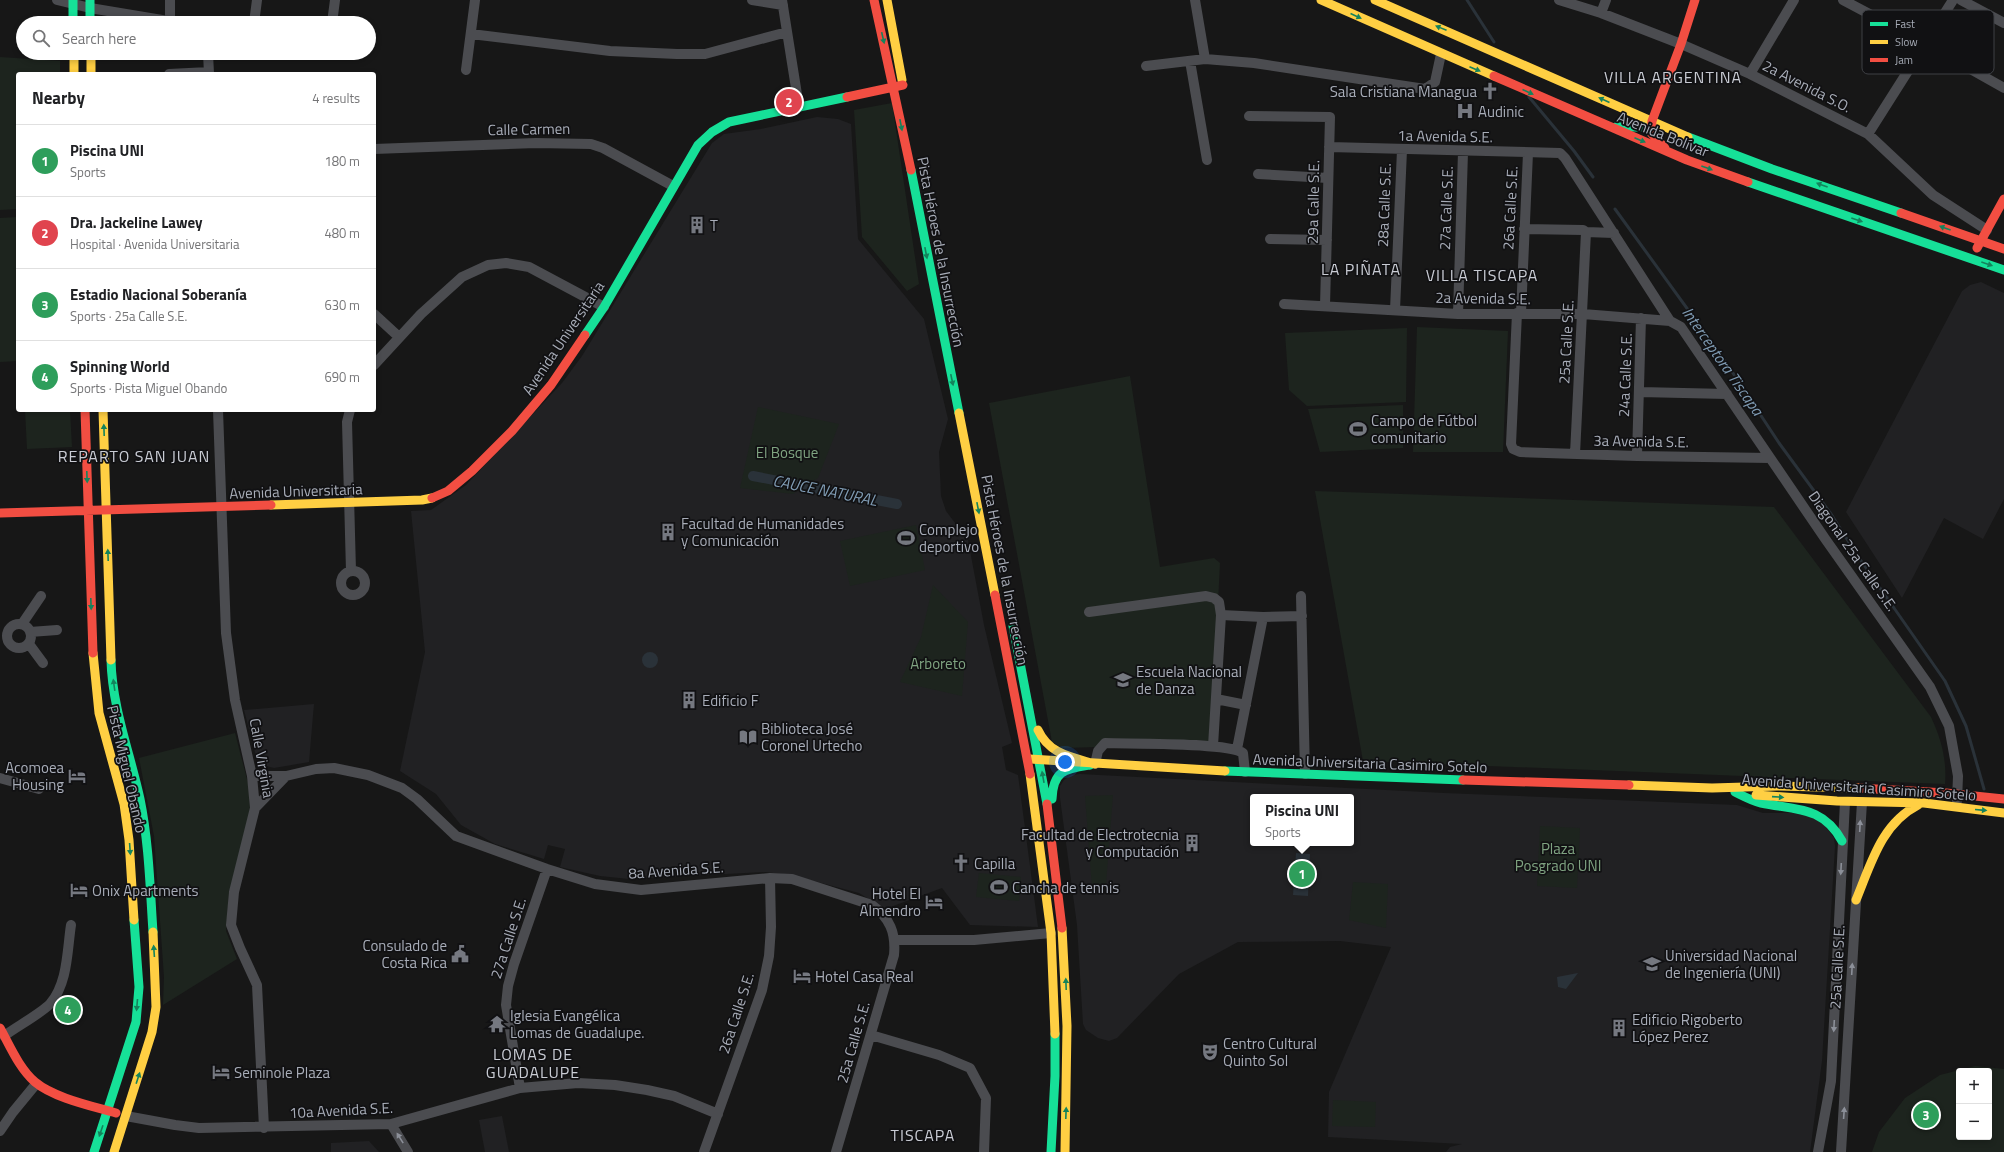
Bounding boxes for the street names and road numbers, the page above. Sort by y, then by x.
street label: 2a Avenida S.O. [1759,54,1855,118]
street label: Avenida Bolívar [1614,105,1712,163]
street label: Calle Carmen [488,117,570,141]
street label: 1a Avenida S.E. [1397,124,1493,148]
street label: Pista Héroes de la Insurrección [911,155,971,349]
street label: 29a Calle S.E. [1301,160,1325,244]
street label: 28a Calle S.E. [1371,163,1397,247]
street label: 26a Calle S.E. [1496,165,1524,251]
street label: 27a Calle S.E. [1433,166,1459,250]
street label: Avenida Universitaria [516,276,610,400]
street label: 2a Avenida S.E. [1435,286,1531,310]
street label: 25a Calle S.E. [1552,299,1580,385]
street label: 24a Calle S.E. [1612,333,1638,417]
street label: 3a Avenida S.E. [1593,429,1689,453]
street label: Pista Héroes de la Insurrección [975,473,1035,667]
street label: Avenida Universitaria [229,477,363,505]
street label: Diagonal 25a Calle S.E. [1803,486,1903,616]
street label: Pista Miguel Obando [101,703,153,835]
street label: Calle Virginia [244,716,280,800]
street label: Avenida Universitaria Casimiro Sotelo [1252,747,1488,779]
street label: Avenida Universitaria Casimiro Sotelo [1741,767,1977,807]
street label: 8a Avenida S.E. [628,855,724,885]
street label: 27a Calle S.E. [484,894,532,982]
street label: 25a Calle S.E. [1823,924,1851,1010]
street label: 26a Calle S.E. [712,969,760,1057]
street label: 25a Calle S.E. [830,998,876,1086]
street label: 10a Avenida S.E. [289,1096,393,1124]

